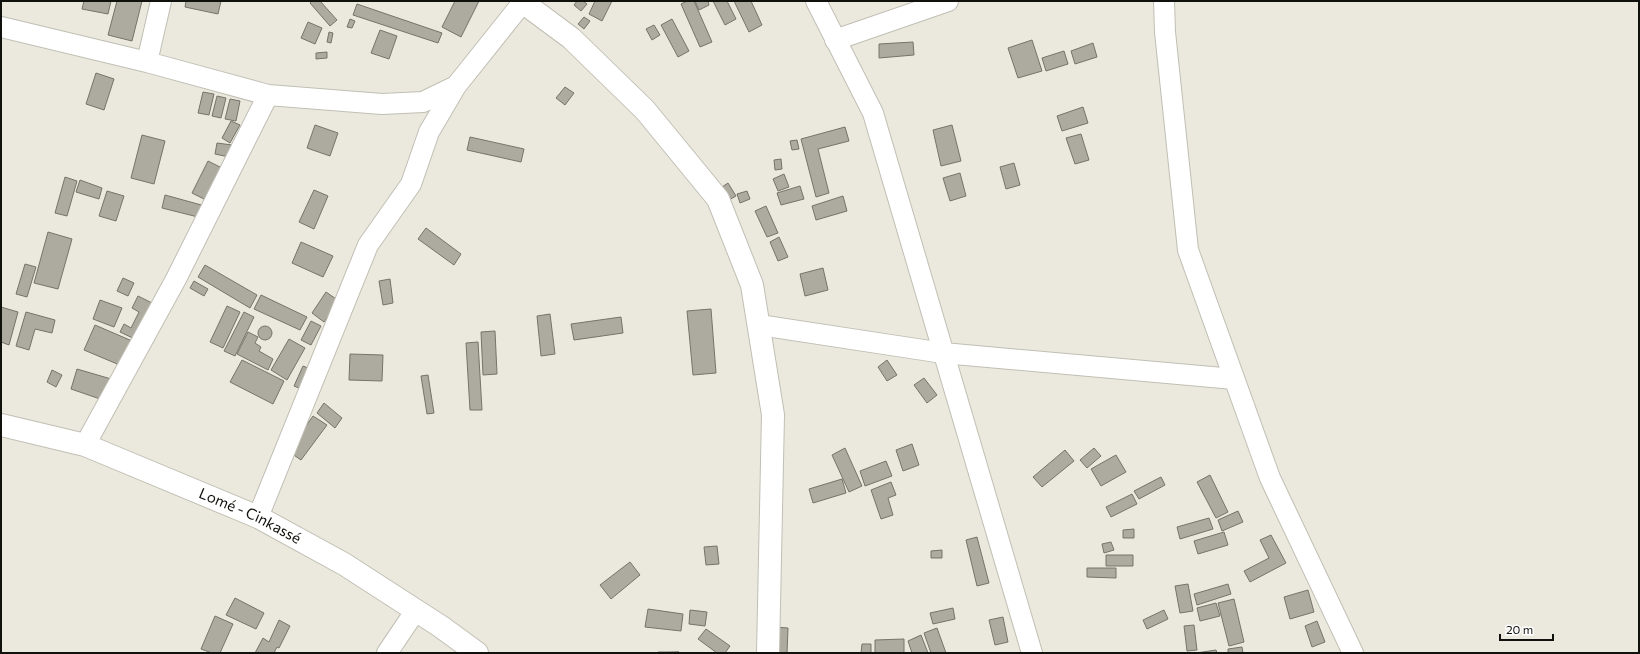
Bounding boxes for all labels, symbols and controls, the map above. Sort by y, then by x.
street label: Lomé - Cinkassé [197,483,305,547]
scale bar [1500,616,1553,642]
text: 20 m [1506,622,1533,636]

